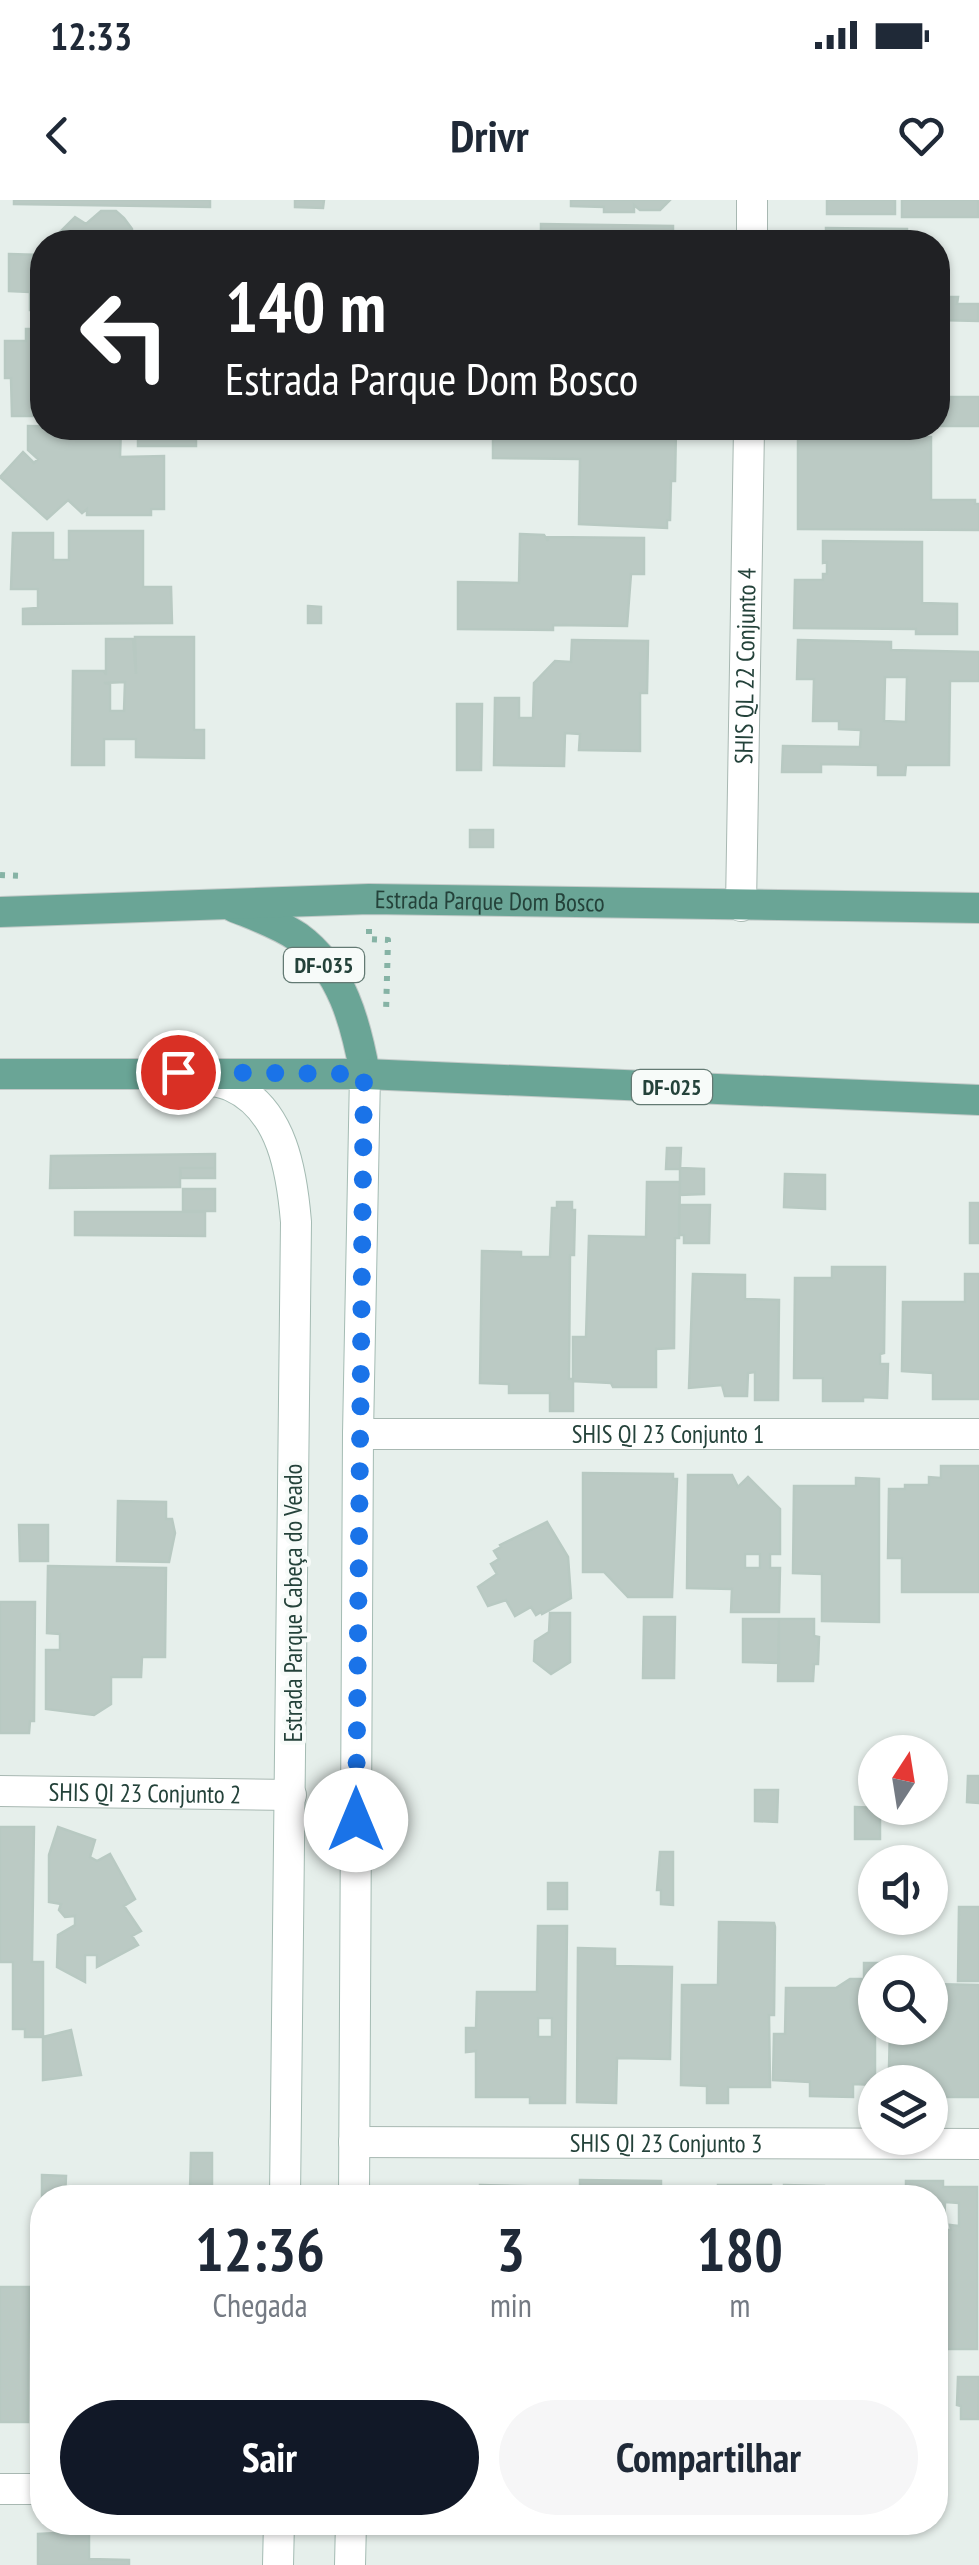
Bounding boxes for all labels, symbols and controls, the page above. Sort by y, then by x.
text: 12:33 [50,11,132,60]
text: Drivr [450,106,529,164]
icon: back [30,108,85,163]
icon: heart [894,108,949,163]
text: 140 m [225,261,386,351]
icon: left [60,270,190,400]
text: Estrada Parque Dom Bosco [225,349,638,407]
street label: SHIS QL 22 Conjunto 4 [727,568,763,764]
street label: Estrada Parque Dom Bosco [375,883,605,918]
road number: DF-035 [284,948,364,982]
pin [136,1030,221,1115]
icon: arrive [151,1045,206,1100]
road number: DF-025 [632,1070,712,1104]
street label: SHIS QI 23 Conjunto 1 [572,1418,764,1450]
street label: Estrada Parque Cabeça do Veado [277,1464,309,1742]
north arrow [858,1735,948,1825]
map controls [858,1735,948,2155]
position arrow [304,1768,408,1872]
street label: SHIS QI 23 Conjunto 2 [49,1776,241,1810]
button: sound [858,1845,948,1935]
button: search [858,1955,948,2045]
button: layers [858,2065,948,2155]
street label: SHIS QI 23 Conjunto 3 [570,2127,762,2159]
text: 12:36 [195,2210,325,2288]
text: 3 [497,2210,525,2288]
text: 180 [697,2210,783,2288]
text: Chegada [212,2284,307,2326]
text: min [490,2284,532,2326]
text: m [729,2284,750,2326]
button: Sair [60,2400,479,2515]
button: Compartilhar [499,2400,918,2515]

